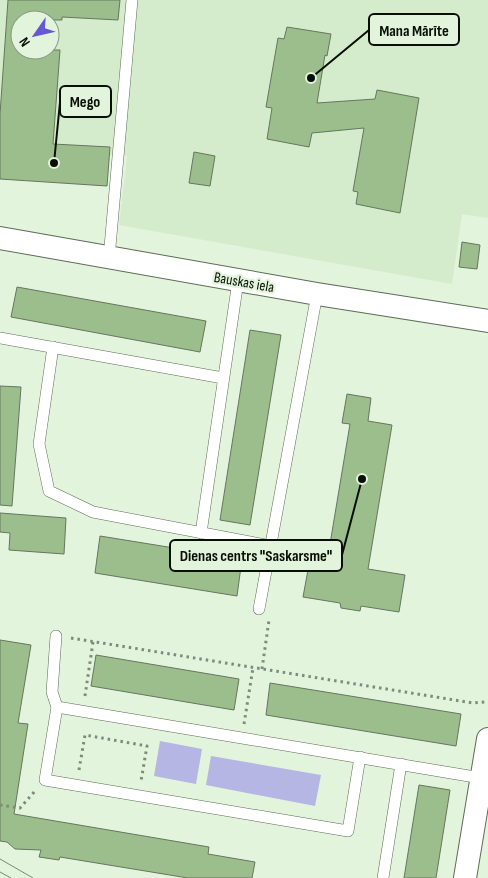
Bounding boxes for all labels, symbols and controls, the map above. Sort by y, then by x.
north arrow [10,10,60,60]
callout: Mana Mārīte [369,14,459,45]
text: Mana Mārīte [379,22,449,41]
text: N [15,34,34,50]
callout: Mego [60,86,111,117]
text: Mego [70,93,100,112]
street label: Bauskas iela [212,268,276,297]
callout: Dienas centrs "Saskarsme" [170,540,342,571]
text: Dienas centrs "Saskarsme" [180,547,332,566]

